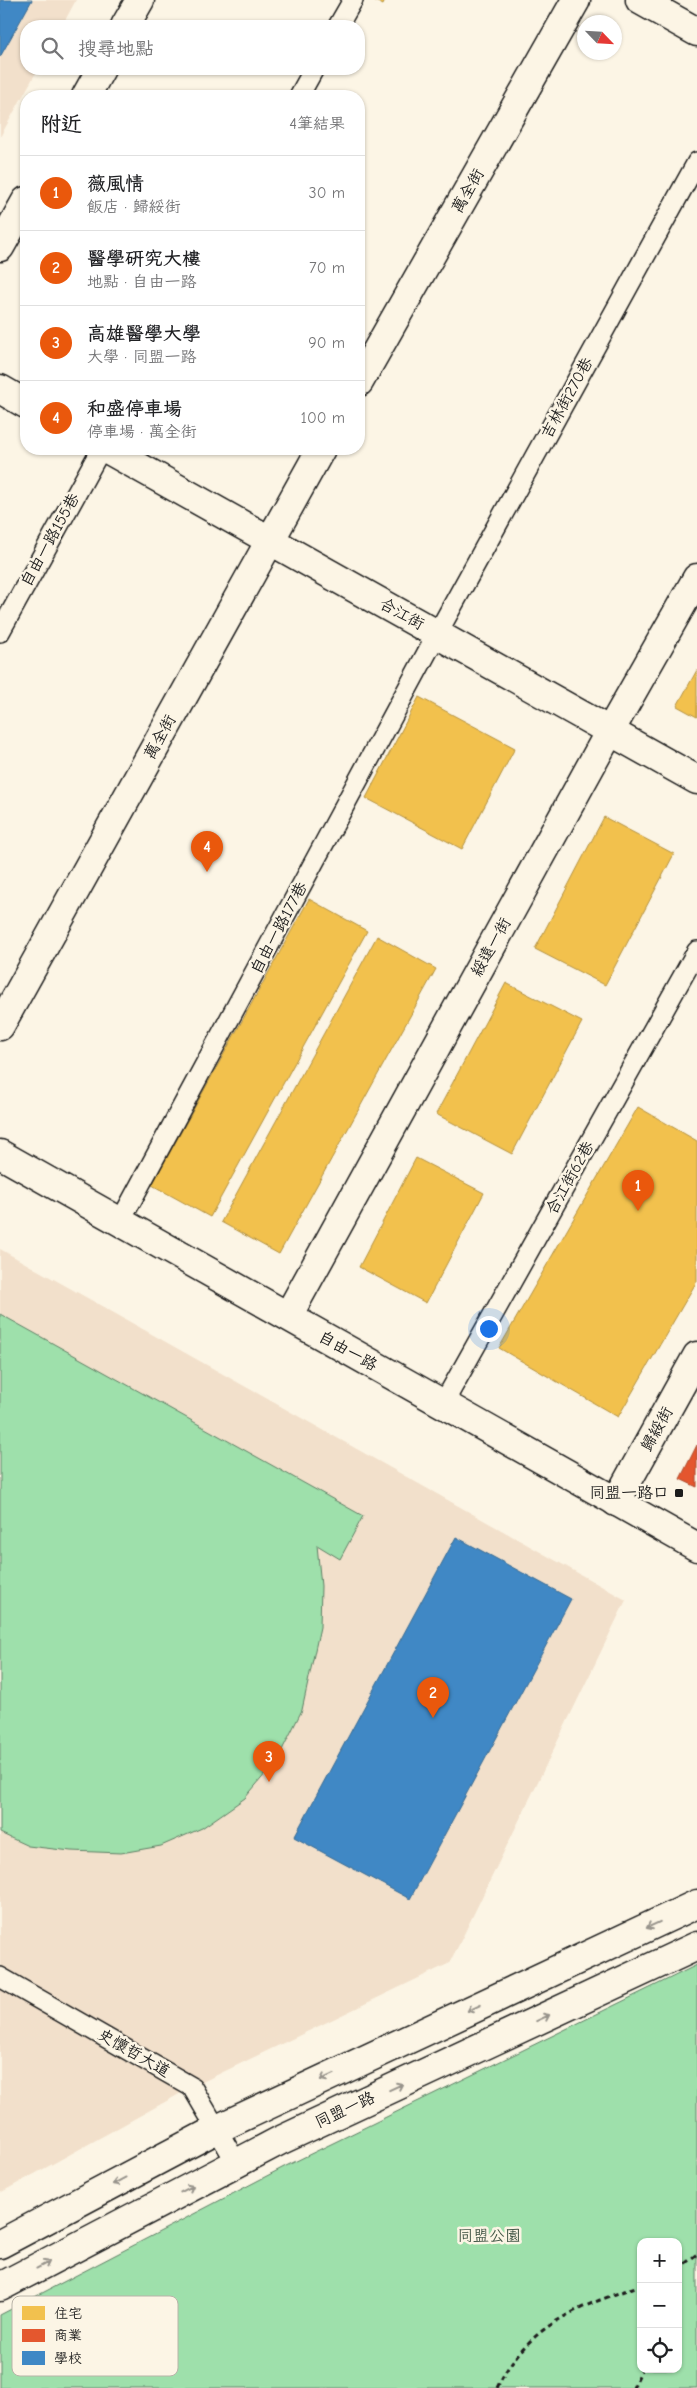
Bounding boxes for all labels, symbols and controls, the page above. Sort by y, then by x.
north arrow [577,15,622,60]
search box [20,20,365,75]
icon: search [38,34,66,62]
text: 搜尋地點 [78,38,154,60]
text: 附近 [40,112,82,136]
text: 4筆結果 [289,115,345,133]
street label: 萬全街 [448,166,488,216]
text: 薇風情 [87,173,144,195]
text: 1 [53,184,59,202]
text: 30 m [309,184,345,202]
text: 飯店 · 歸綏街 [87,198,181,216]
text: 醫學研究大樓 [87,248,201,270]
text: 2 [52,259,60,277]
text: 70 m [309,259,345,277]
text: 地點 · 自由一路 [87,273,197,291]
text: 高雄醫學大學 [87,323,201,345]
text: 3 [52,334,60,352]
text: 90 m [308,334,345,352]
text: 大學 · 同盟一路 [87,348,197,366]
street label: 吉林街270巷 [537,354,597,442]
text: 和盛停車場 [87,398,182,420]
text: 4 [52,409,60,427]
text: 100 m [301,409,345,427]
text: 停車場 · 萬全街 [87,423,197,441]
street label: 自由一路155巷 [17,490,83,590]
street label: 合江街 [377,594,427,634]
street label: 萬全街 [140,712,180,762]
pin: 4 [191,831,223,872]
street label: 自由一路177巷 [247,879,311,977]
street label: 綏遠一街 [468,915,514,979]
street label: 合江街62巷 [542,1138,598,1218]
pin: 1 [622,1170,654,1211]
your location [476,1316,502,1342]
street label: 自由一路 [316,1328,380,1374]
street label: 歸綏街 [637,1404,677,1454]
place label: 同盟一路口 [589,1484,669,1502]
marker: 同盟一路口 [673,1487,685,1499]
pin: 2 [417,1677,449,1718]
pin: 3 [253,1741,285,1782]
one-way arrow [646,1920,661,1930]
one-way arrow [467,2004,482,2014]
one-way arrow [535,2013,550,2022]
street label: 史懷哲大道 [95,2025,173,2081]
one-way arrow [320,2073,335,2083]
one-way arrow [388,2081,403,2091]
street label: 同盟一路 [312,2088,378,2132]
one-way arrow [112,2177,127,2186]
one-way arrow [179,2184,194,2193]
park label: 同盟公園 [457,2227,521,2245]
map controls [637,2238,682,2373]
button: + [637,2238,682,2283]
one-way arrow [35,2259,50,2269]
button: − [637,2283,682,2328]
legend [12,2296,178,2376]
text: 住宅 [54,2305,82,2322]
text: 商業 [54,2327,82,2344]
button: locate [637,2328,682,2373]
text: 學校 [54,2350,82,2367]

